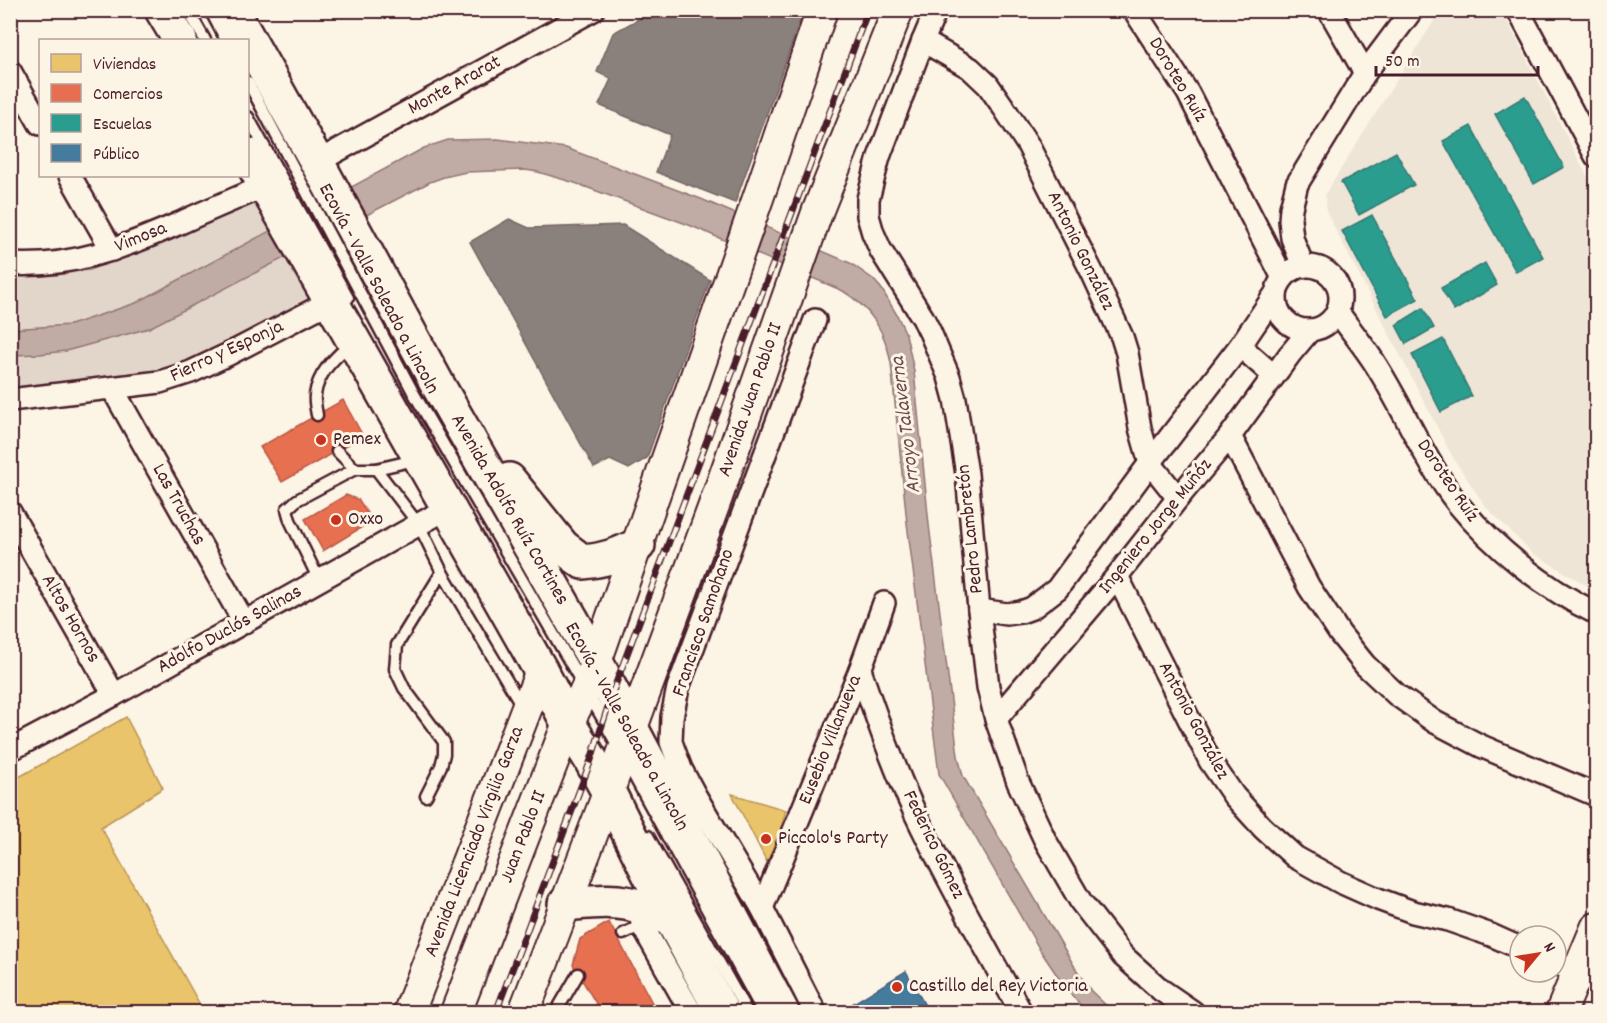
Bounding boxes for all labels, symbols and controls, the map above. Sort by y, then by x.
street label: Doroteo Ruíz [1141,32,1214,128]
legend [39,39,249,177]
scale bar [1376,39,1538,77]
street label: Monte Ararat [403,49,507,123]
text: 50 m [1385,50,1420,75]
text: Viviendas [93,53,156,78]
text: Comercios [93,83,163,108]
text: Escuelas [93,113,152,138]
text: Público [93,143,140,168]
street label: Ecovía - Valle Soleado a Lincoln [311,179,445,399]
street label: Antonio González [1039,187,1121,316]
street label: Vimosa [111,215,172,261]
street label: Fierro y Esponja [166,313,289,390]
street label: Avenida Juan Pablo II [712,319,790,481]
water label: Arroyo Talaverna [884,354,930,495]
street label: Avenida Adolfo Ruíz Cortines [443,409,575,611]
place label: Pemex [333,426,381,454]
marker: Pemex [314,433,328,447]
street label: Doroteo Ruíz [1409,434,1485,528]
street label: Ingeniero Jorge Muñóz [1092,453,1220,601]
street label: Las Truchas [144,459,212,551]
street label: Pedro Lambretón [950,463,992,595]
place label: Oxxo [348,506,383,534]
marker: Oxxo [329,513,343,527]
street label: Francisco Samohano [666,545,742,700]
street label: Altos Hornos [33,570,107,668]
street label: Adolfo Duclós Salinas [152,579,308,681]
street label: Ecovía - Valle Soleado a Lincoln [557,618,695,836]
street label: Antonio González [1150,657,1236,785]
street label: Eusebio Villanueva [792,671,870,809]
street label: Avenida Licenciado Virgilio Garza [418,722,532,961]
street label: Federico Gómez [895,786,972,904]
street label: Juan Pablo II [494,787,554,887]
place label: Piccolo's Party [778,825,889,853]
marker: Piccolo's Party [759,832,773,846]
north arrow [1508,924,1568,984]
text: N [1537,939,1561,957]
place label: Castillo del Rey Victoria [909,973,1088,1001]
marker: Castillo del Rey Victoria [890,980,904,994]

